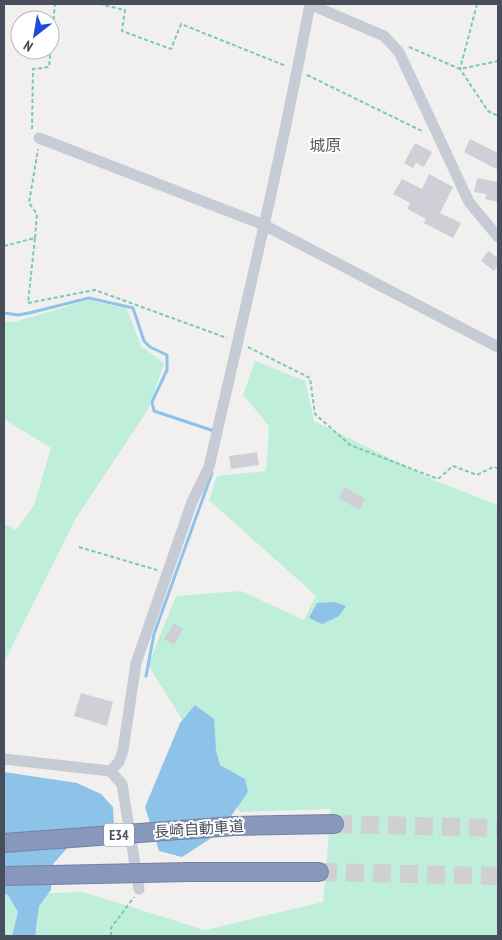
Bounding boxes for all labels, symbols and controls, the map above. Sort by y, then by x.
north arrow [10,10,60,60]
text: N [20,36,36,56]
district label: 城原 [309,135,341,155]
street label: 長崎自動車道 [153,816,245,841]
road number: E34 [104,824,134,846]

